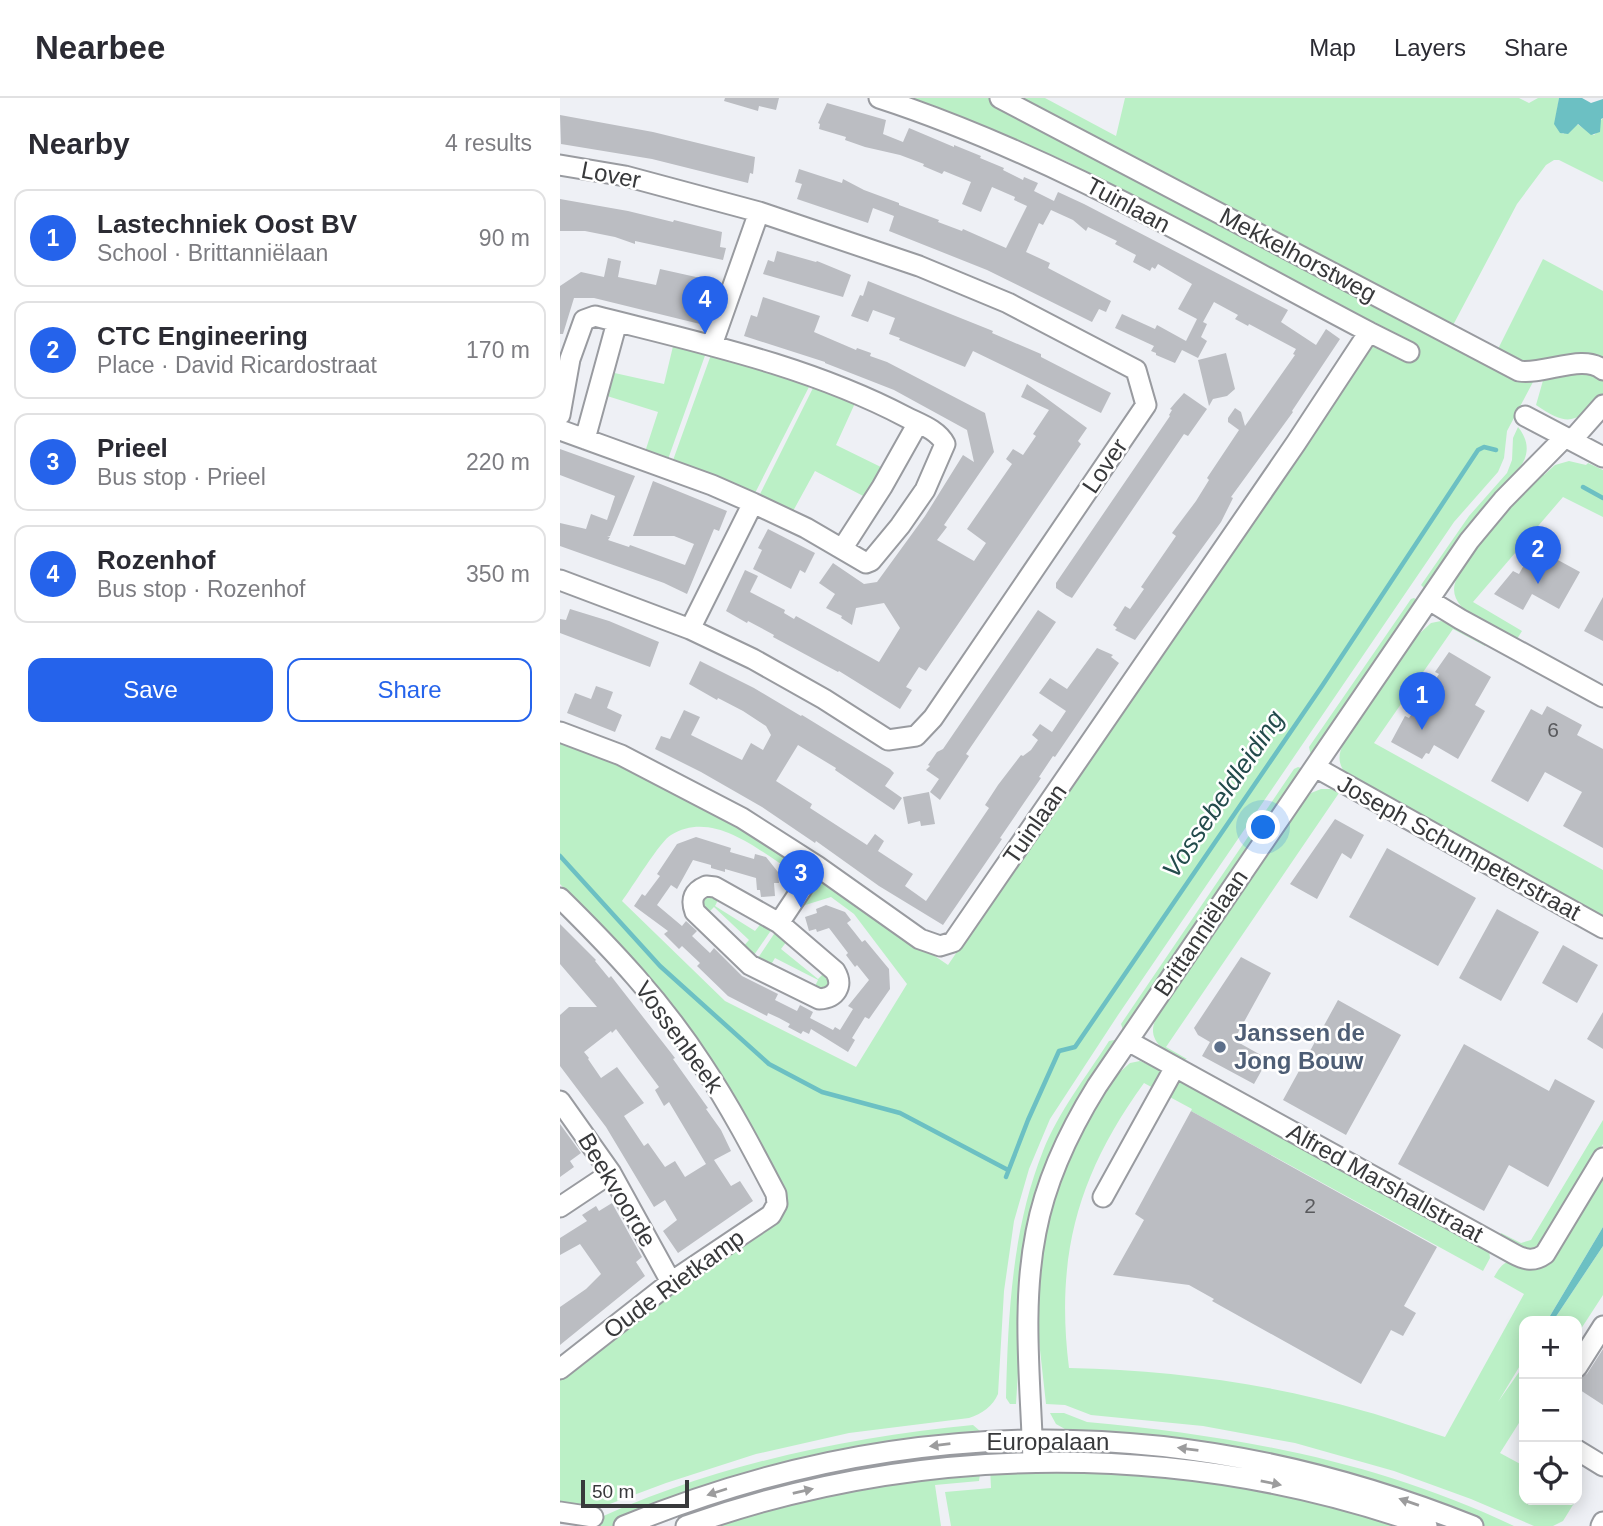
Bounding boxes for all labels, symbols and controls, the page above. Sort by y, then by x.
text: Nearbee [35,29,165,66]
text: Map [1309,34,1356,61]
text: Layers [1394,34,1466,61]
text: Share [1504,34,1568,61]
text: Nearby [28,127,130,160]
text: 4 results [445,130,532,156]
street label: Lover [579,156,643,193]
street label: Tuinlaan [1082,171,1175,238]
street label: Mekkelhorstweg [1215,202,1381,307]
text: Lastechniek Oost BV [97,209,357,239]
text: 1 [47,225,59,251]
text: 90 m [479,225,530,251]
text: School · Brittanniëlaan [97,240,328,266]
pin: 4 [682,276,728,334]
text: CTC Engineering [97,321,308,351]
text: 2 [47,337,59,363]
text: 170 m [466,337,530,363]
text: Place · David Ricardostraat [97,352,377,378]
text: Prieel [97,433,168,463]
street label: Lover [1077,433,1133,498]
text: 3 [47,449,59,475]
text: 220 m [466,449,530,475]
text: Bus stop · Prieel [97,464,266,490]
pin: 2 [1515,526,1561,584]
text: Rozenhof [97,545,215,575]
text: 4 [47,561,59,587]
text: 350 m [466,561,530,587]
text: Bus stop · Rozenhof [97,576,305,602]
button: Save [28,658,273,722]
button: Share [287,658,532,722]
pin: 1 [1399,672,1445,730]
water label: Vossebeldleiding [1156,704,1290,883]
house number: 6 [1547,718,1559,741]
street label: Joseph Schumpeterstraat [1333,769,1586,926]
street label: Tuinlaan [997,779,1072,869]
your location [1246,810,1280,844]
pin: 3 [778,850,824,908]
street label: Brittanniëlaan [1148,864,1253,1001]
street label: Vossenbeek [630,976,729,1098]
place label: Janssen de Jong Bouw [1234,1019,1365,1074]
marker: Janssen de Jong Bouw [1212,1039,1228,1055]
street label: Alfred Marshallstraat [1282,1117,1488,1248]
street label: Beekvoorde [573,1128,662,1252]
house number: 2 [1304,1194,1316,1217]
street label: Oude Rietkamp [598,1224,749,1344]
map controls [1519,1316,1582,1505]
button: + [1519,1316,1582,1379]
button: − [1519,1379,1582,1442]
street label: Europalaan [987,1428,1109,1455]
one-way arrow [928,1440,950,1451]
button: locate [1519,1442,1582,1505]
one-way arrow [1177,1444,1199,1455]
scale bar [581,1477,690,1509]
one-way arrow [1260,1477,1282,1488]
text: 50 m [592,1481,634,1502]
one-way arrow [792,1485,814,1496]
one-way arrow [707,1487,728,1498]
one-way arrow [1398,1496,1419,1507]

